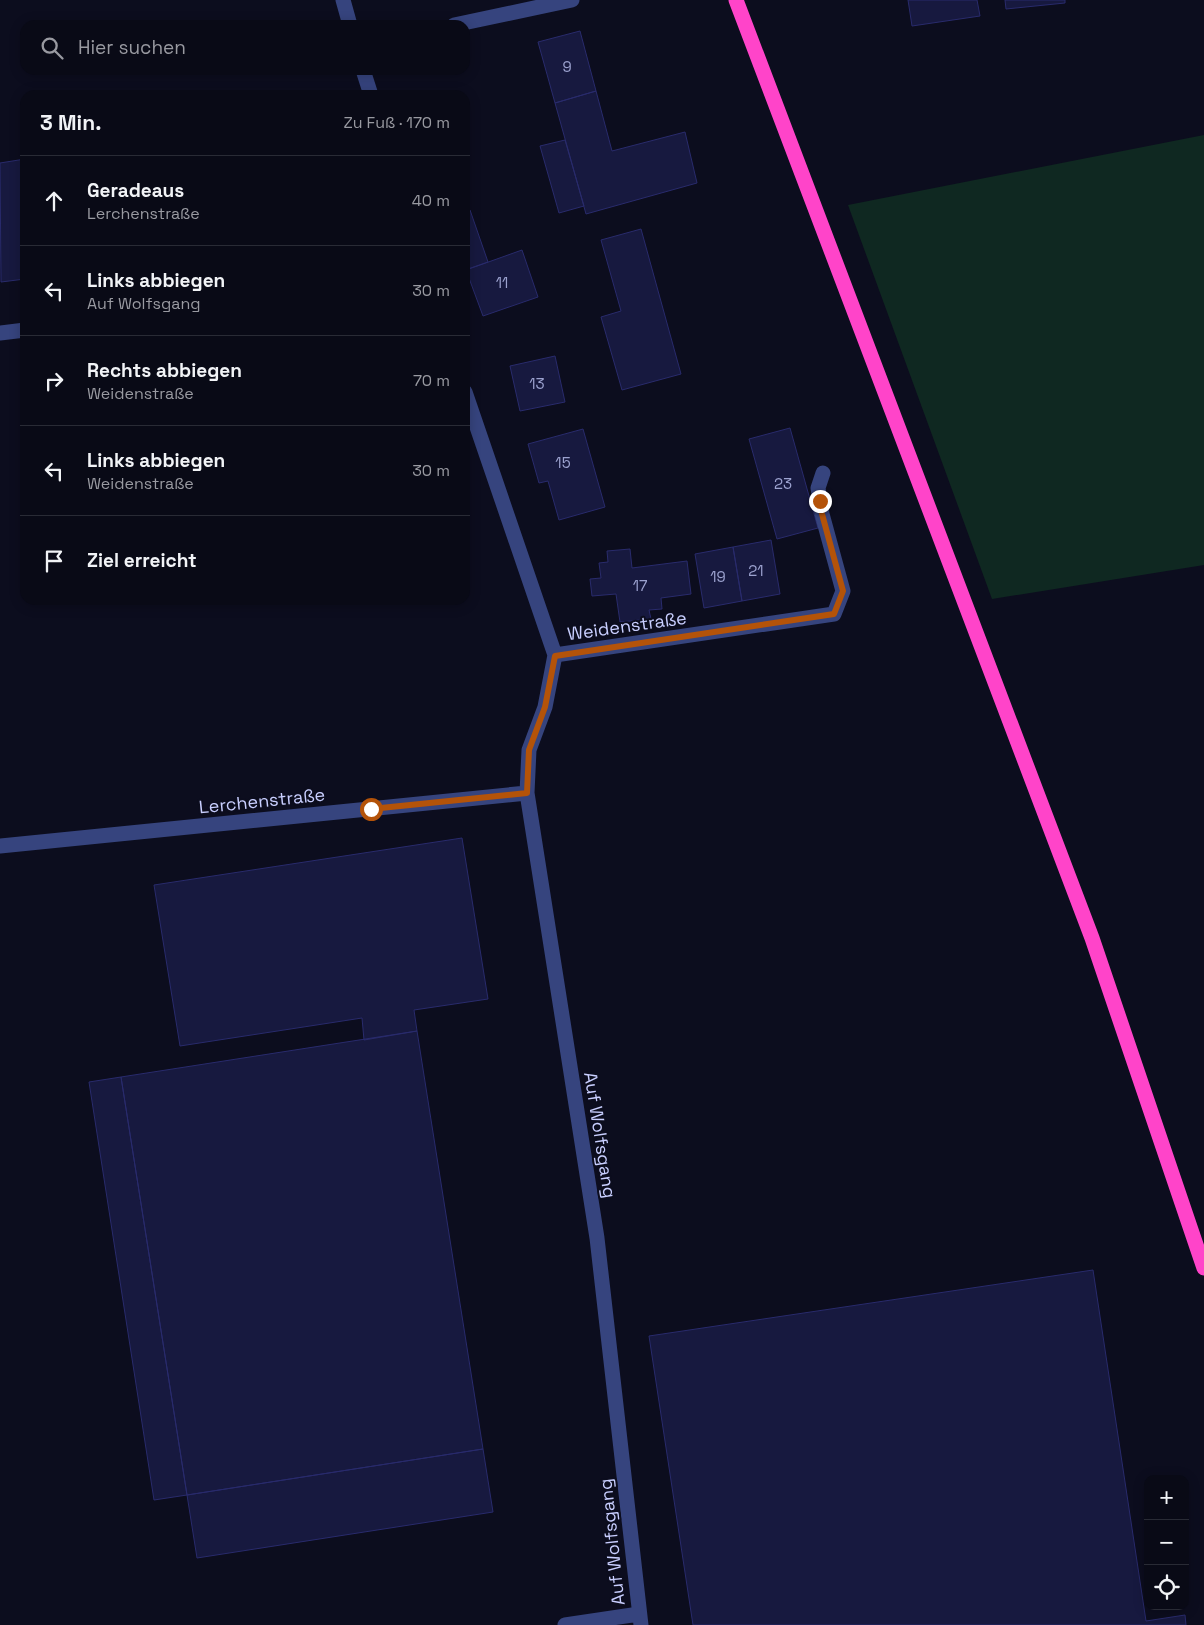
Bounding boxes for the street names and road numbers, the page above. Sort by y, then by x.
street label: Weidenstraße [566,606,688,645]
street label: Lerchenstraße [198,782,326,819]
street label: Auf Wolfsgang [579,1070,622,1200]
street label: Auf Wolfsgang [593,1477,630,1607]

